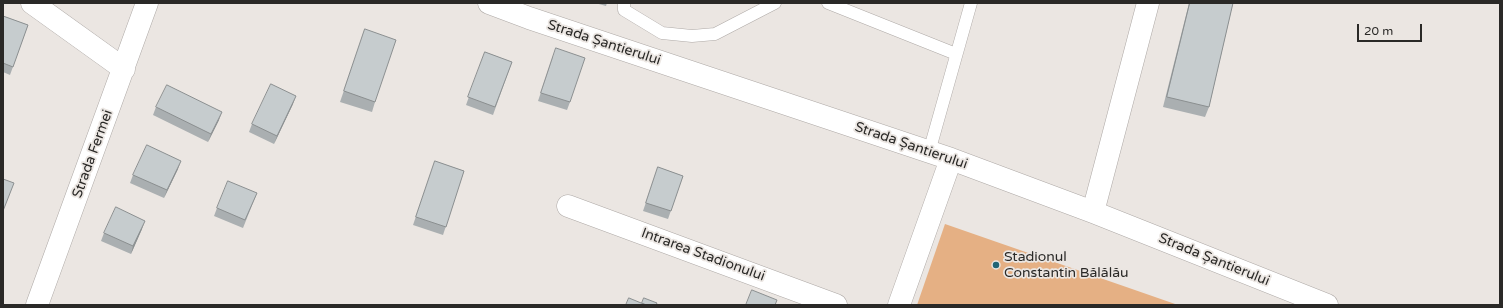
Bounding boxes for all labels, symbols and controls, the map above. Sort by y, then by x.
scale bar [1359,16,1424,42]
street label: Strada Șantierului [545,17,663,69]
text: 20 m [1364,24,1393,38]
street label: Strada Fermei [69,108,117,200]
street label: Strada Șantierului [852,119,970,173]
street label: Intrarea Stadionului [639,225,767,285]
street label: Strada Șantierului [1156,230,1272,290]
place label: Stadionul Constantin Bălălău [1004,249,1129,282]
marker: Stadionul Constantin Bălălău [991,260,1001,270]

